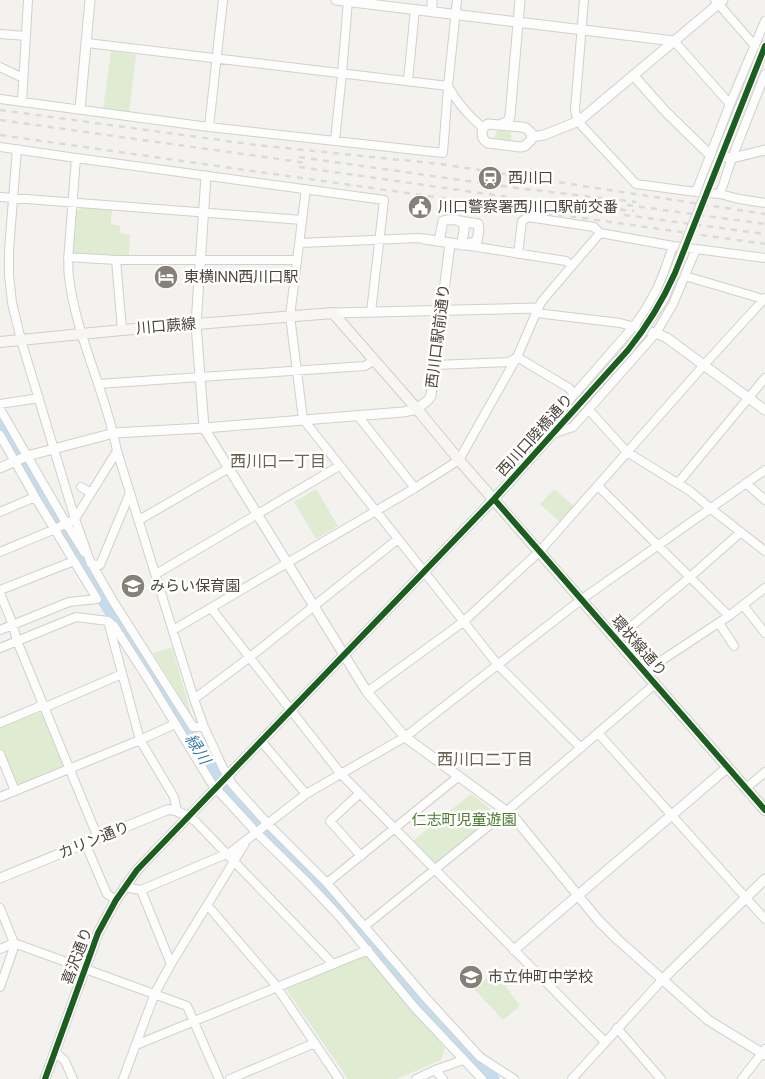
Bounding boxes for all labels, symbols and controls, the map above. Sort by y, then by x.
station icon: 西川口 [477,165,503,191]
place label: 西川口 [508,168,553,188]
public building icon: 川口警察署西川口駅前交番 [407,194,433,220]
place label: 川口警察署西川口駅前交番 [438,197,618,217]
hotel icon: 東横INN西川口駅 [153,264,179,290]
place label: 東横INN西川口駅 [184,267,298,287]
street label: 西川口駅前通り [422,283,454,389]
street label: 川口蕨線 [135,313,197,339]
street label: 西川口陸橋通り [492,389,578,481]
district label: 西川口一丁目 [230,451,326,472]
school or university icon: みらい保育園 [120,573,146,599]
place label: みらい保育園 [150,576,240,596]
street label: 環状線通り [607,611,671,681]
water label: 緑川 [181,730,216,770]
district label: 西川口二丁目 [437,749,533,770]
park label: 仁志町児童遊園 [411,810,517,830]
street label: カリン通り [55,817,133,863]
street label: 喜沢通り [57,924,97,988]
school or university icon: 市立仲町中学校 [458,964,484,990]
place label: 市立仲町中学校 [488,967,593,987]

